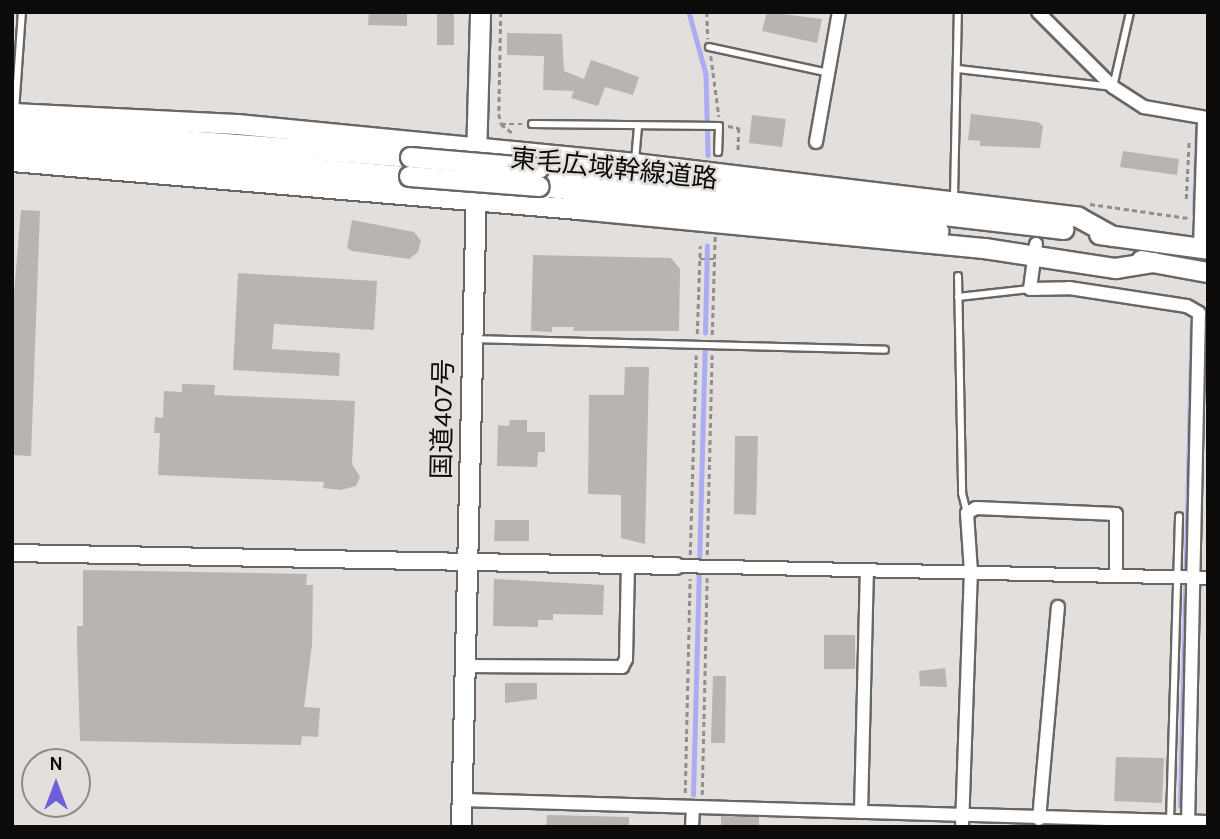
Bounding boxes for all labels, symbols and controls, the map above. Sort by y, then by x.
street label: 東毛広域幹線道路 [509,143,719,195]
street label: 国道407号 [426,359,460,479]
north arrow [21,748,91,818]
text: N [49,753,63,775]

